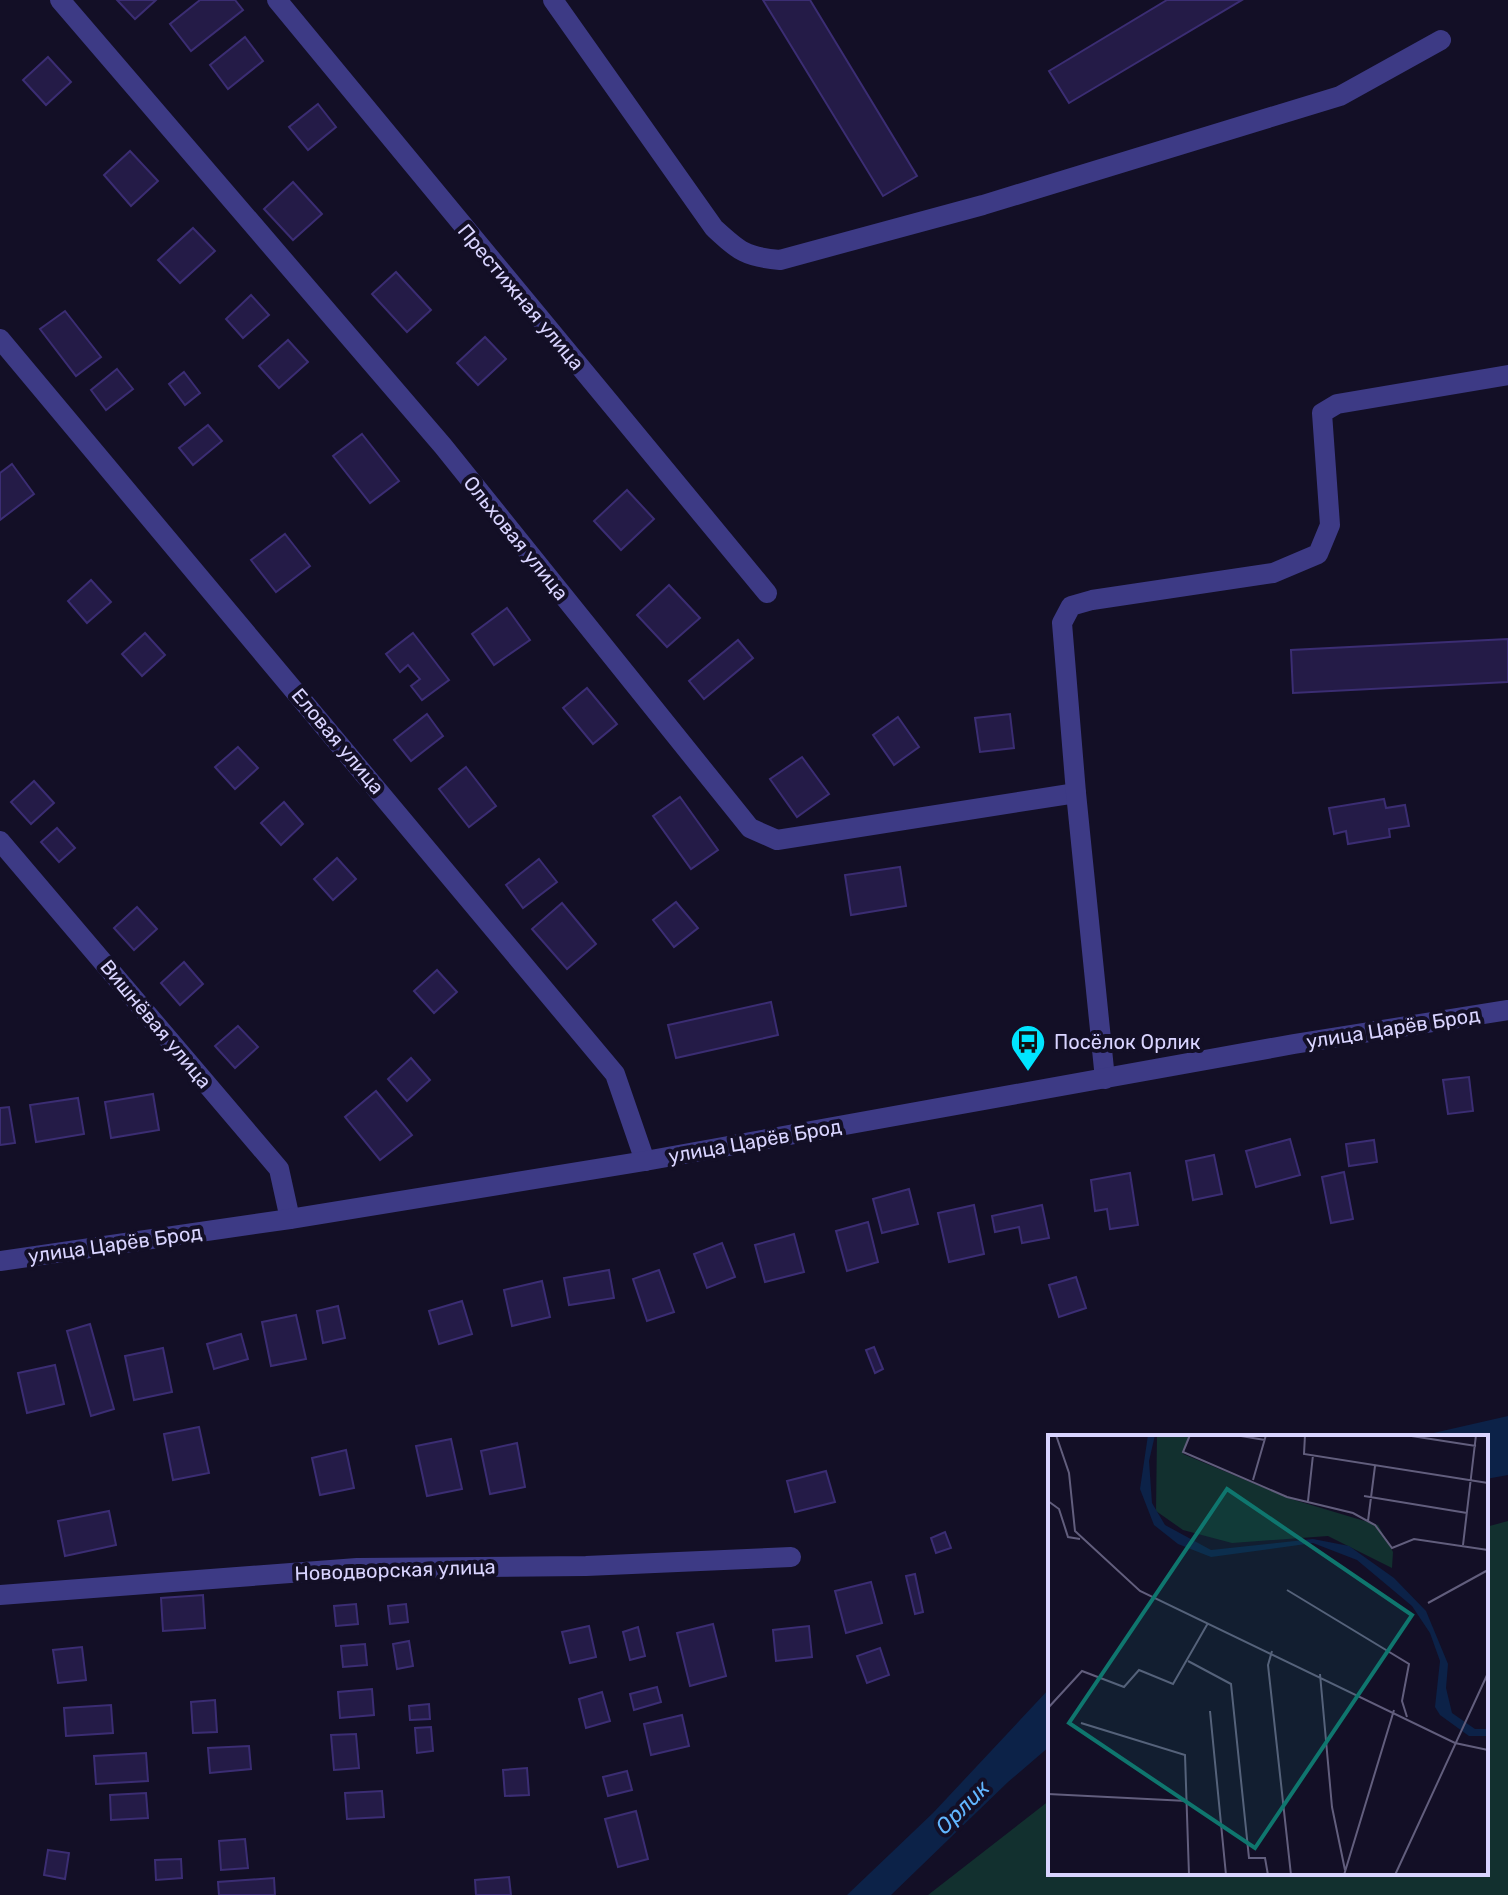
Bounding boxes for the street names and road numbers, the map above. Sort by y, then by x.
street label: Престижная улица [453,219,589,375]
street label: Ольховая улица [459,471,573,605]
street label: Еловая улица [287,683,389,799]
street label: Вишнёвая улица [95,955,217,1093]
street label: улица Царёв Брод [1304,1002,1482,1054]
street label: улица Царёв Брод [666,1114,844,1168]
street label: улица Царёв Брод [26,1220,204,1268]
street label: Новодворская улица [294,1554,496,1586]

